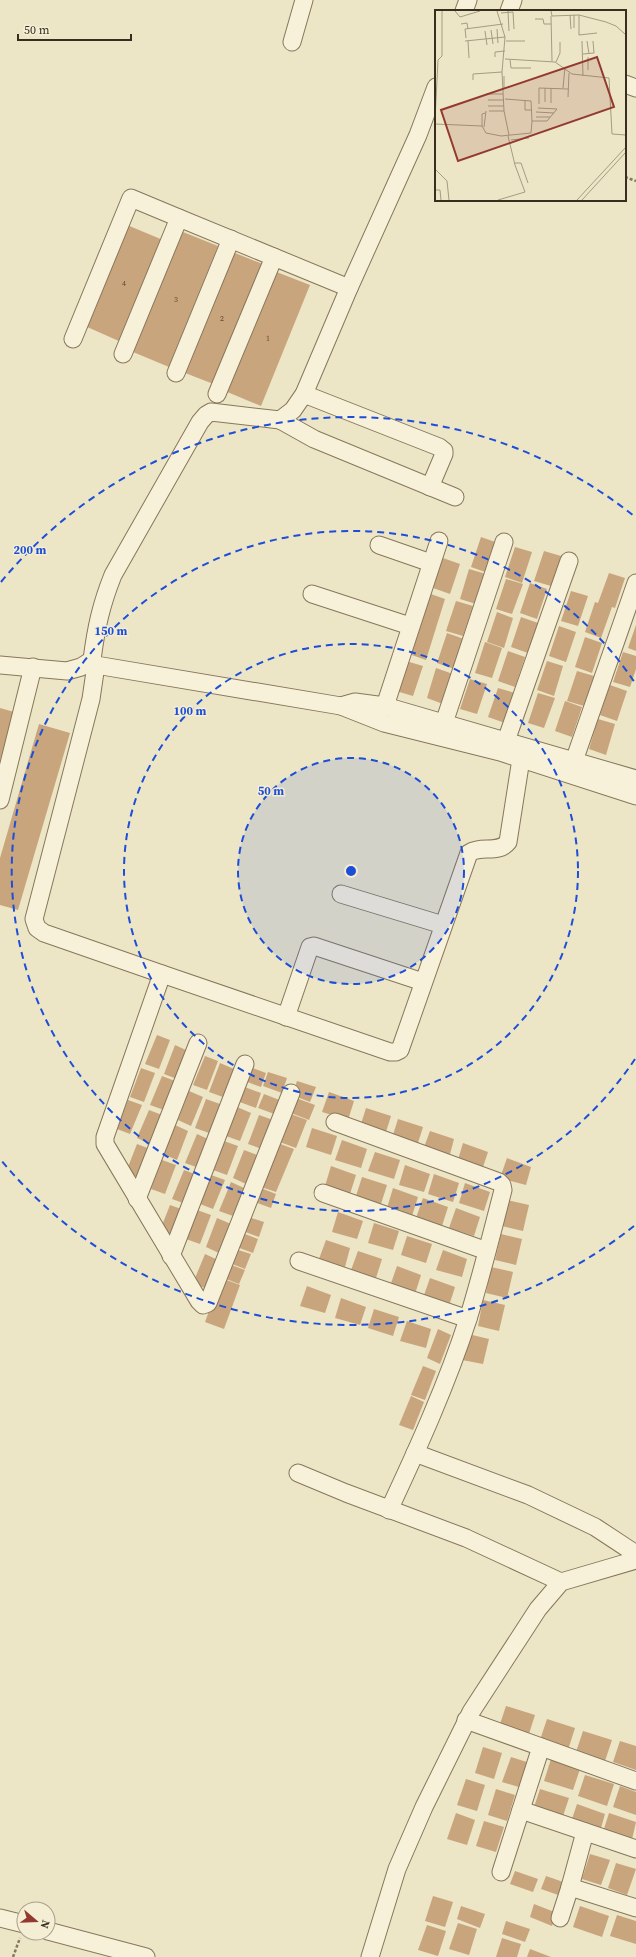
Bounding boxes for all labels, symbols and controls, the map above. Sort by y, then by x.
inset map [435,10,626,201]
scale bar [18,16,131,42]
text: 50 m [24,22,50,38]
house number: 4 [122,278,126,289]
house number: 3 [174,294,178,305]
house number: 2 [220,313,224,324]
house number: 1 [266,333,270,344]
text: 200 m [14,542,47,558]
text: 150 m [95,623,128,639]
text: 100 m [174,703,207,719]
text: 50 m [258,783,284,799]
centre of rings [344,864,358,878]
north arrow [16,1901,56,1941]
text: N [37,1918,53,1930]

